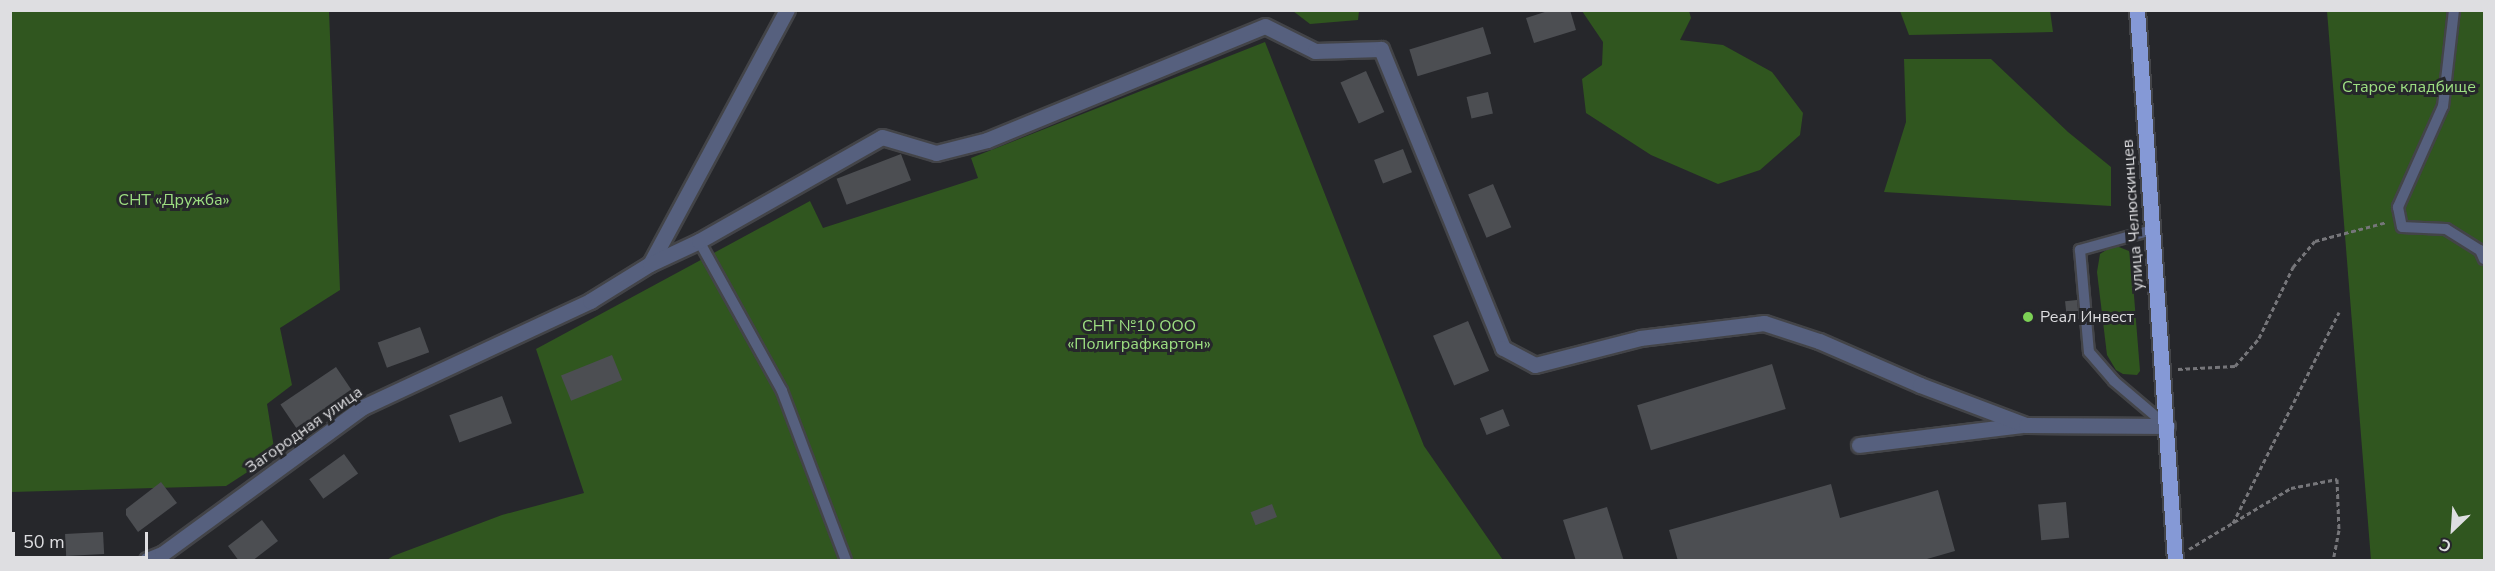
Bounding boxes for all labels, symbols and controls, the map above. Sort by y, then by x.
park label: Старое кладбище [2342,77,2476,97]
street label: улица Челюскинцев [2118,139,2148,291]
park label: СНТ «Дружба» [118,190,230,210]
place label: Реал Инвест [2040,307,2134,327]
marker: Реал Инвест [2021,310,2035,324]
park label: СНТ №10 ООО «Полиграфкартон» [1067,316,1211,354]
street label: Загородная улица [242,382,366,478]
north arrow [2423,499,2483,559]
scale bar [15,520,152,558]
text: 50 m [23,530,65,554]
text: С [2436,533,2455,558]

